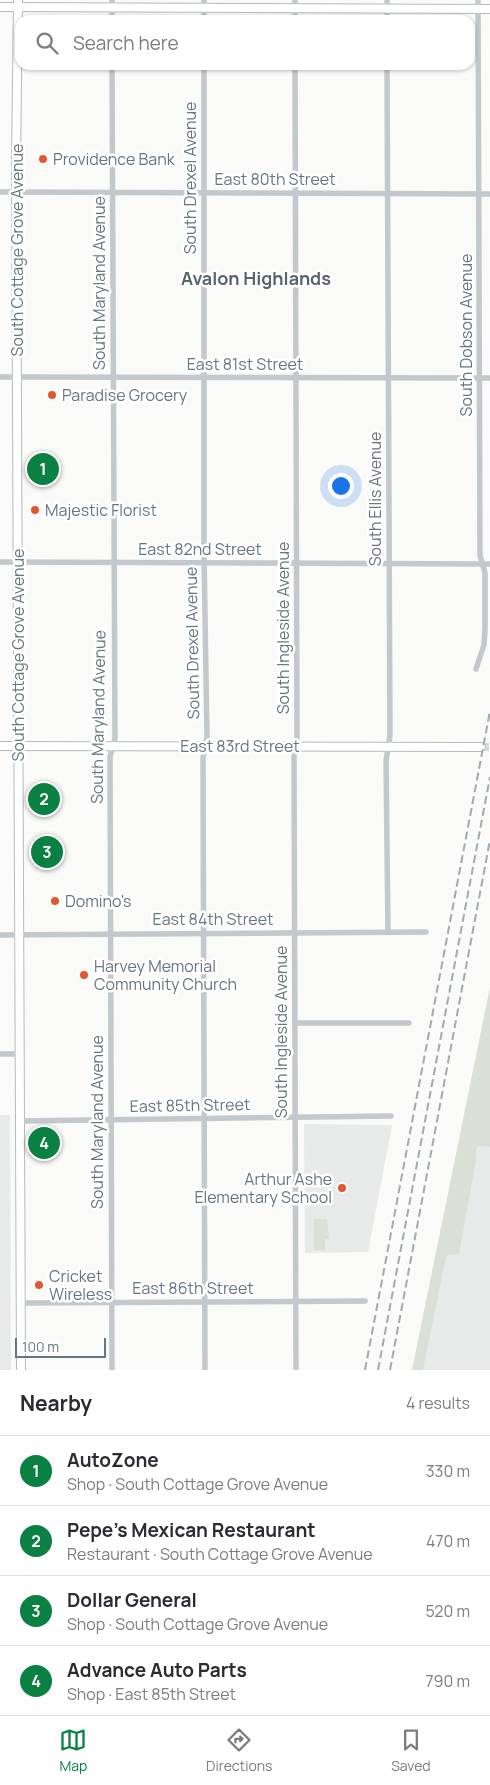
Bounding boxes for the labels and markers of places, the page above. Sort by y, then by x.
place label: Providence Bank [53,148,176,170]
marker: Providence Bank [37,153,49,165]
place label: Paradise Grocery [62,384,188,406]
marker: Paradise Grocery [46,389,58,401]
pin: 1 [27,450,59,488]
place label: Majestic Florist [45,499,157,521]
marker: Majestic Florist [29,504,41,516]
pin: 2 [28,780,60,818]
pin: 3 [31,833,63,871]
place label: Domino's [65,890,131,912]
marker: Domino's [49,895,61,907]
place label: Harvey Memorial Community Church [94,955,237,995]
marker: Harvey Memorial Community Church [78,969,90,981]
pin: 4 [28,1124,60,1162]
place label: Arthur Ashe Elementary School [194,1168,332,1208]
marker: Arthur Ashe Elementary School [336,1182,348,1194]
place label: Cricket Wireless [49,1265,112,1305]
marker: Cricket Wireless [33,1279,45,1291]

